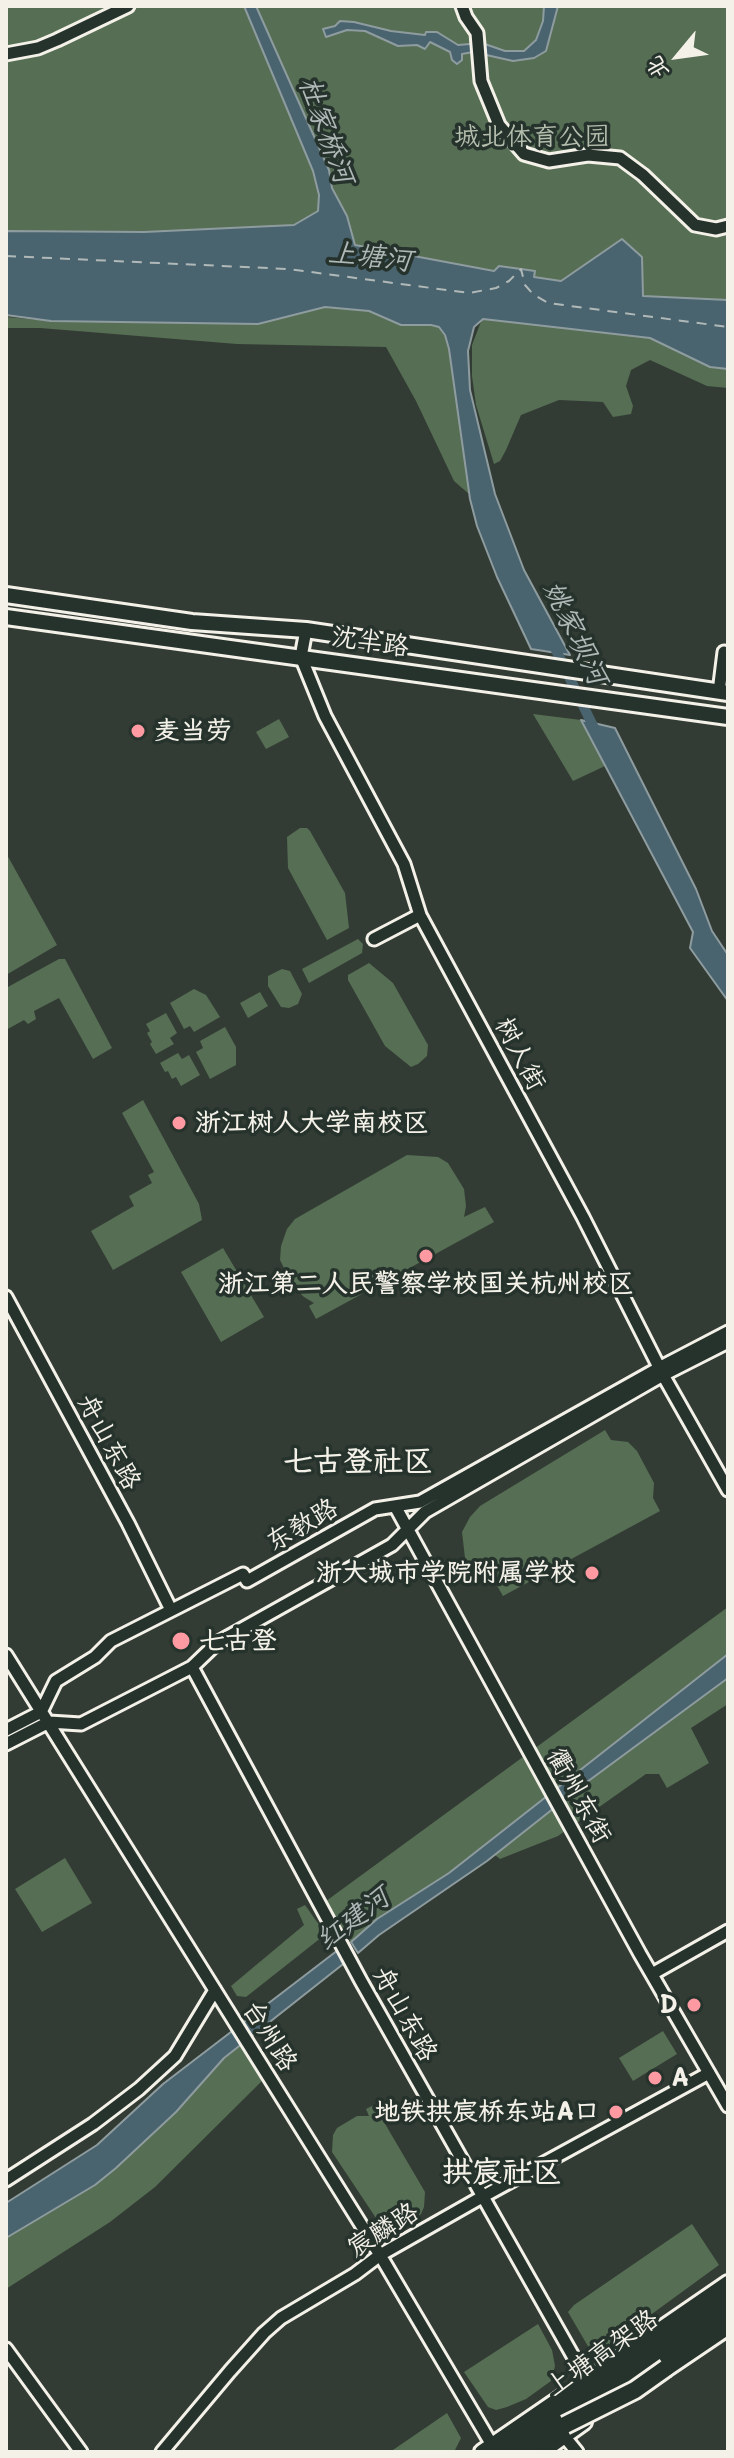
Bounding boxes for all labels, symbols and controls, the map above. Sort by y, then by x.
north arrow [638,16,718,96]
text: 北 [639,51,675,85]
water label: 杜家桥河 [291,72,361,188]
park label: 城北体育公园 [454,121,610,153]
water label: 上塘河 [326,236,414,278]
water label: 姚家坝河 [535,575,615,691]
street label: 沈半路 [329,621,411,663]
place label: 麦当劳 [154,715,232,747]
marker: 麦当劳 [129,722,147,740]
street label: 树人街 [488,1012,552,1096]
place label: 浙江树人大学南校区 [195,1107,429,1139]
marker: 浙江树人大学南校区 [170,1114,188,1132]
marker: 浙江第二人民警察学校国关杭州校区 [417,1247,435,1265]
place label: 浙江第二人民警察学校国关杭州校区 [218,1268,634,1300]
street label: 舟山东路 [71,1389,147,1495]
district label: 七古登社区 [283,1444,433,1480]
street label: 东教路 [260,1492,344,1558]
place label: 浙大城市学院附属学校 [316,1557,576,1589]
marker: 浙大城市学院附属学校 [583,1564,601,1582]
place label: 七古登 [199,1625,277,1657]
marker: 七古登 [170,1630,192,1652]
street label: 衢州东街 [540,1743,618,1849]
water label: 红建河 [309,1880,397,1958]
street label: 舟山东路 [366,1961,444,2067]
place label: D [659,1989,678,2021]
street label: 台州路 [236,1995,304,2077]
marker: D [685,1996,703,2014]
place label: A [671,2062,689,2094]
marker: A [646,2069,664,2087]
place label: 地铁拱宸桥东站A口 [374,2096,600,2128]
marker: 地铁拱宸桥东站A口 [607,2103,625,2121]
district label: 拱宸社区 [442,2155,562,2191]
street label: 宸麟路 [342,2196,424,2264]
street label: 上塘高架路 [540,2303,664,2403]

